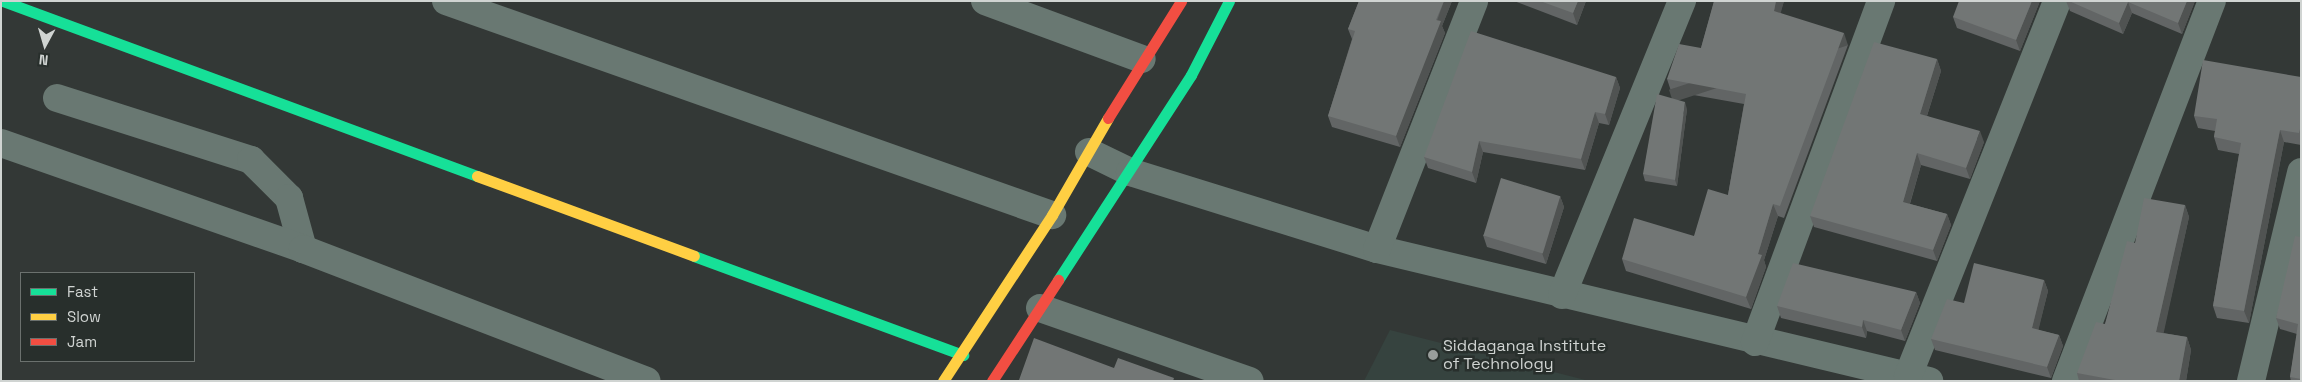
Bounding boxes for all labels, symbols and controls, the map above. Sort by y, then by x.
north arrow [20,20,70,70]
text: N [38,50,49,69]
legend [20,272,195,362]
text: Fast [67,282,98,301]
text: Slow [67,307,101,326]
text: Jam [67,332,97,351]
place label: Siddaganga Institute of Technology [1443,336,1606,374]
marker: Siddaganga Institute of Technology [1427,349,1439,361]

